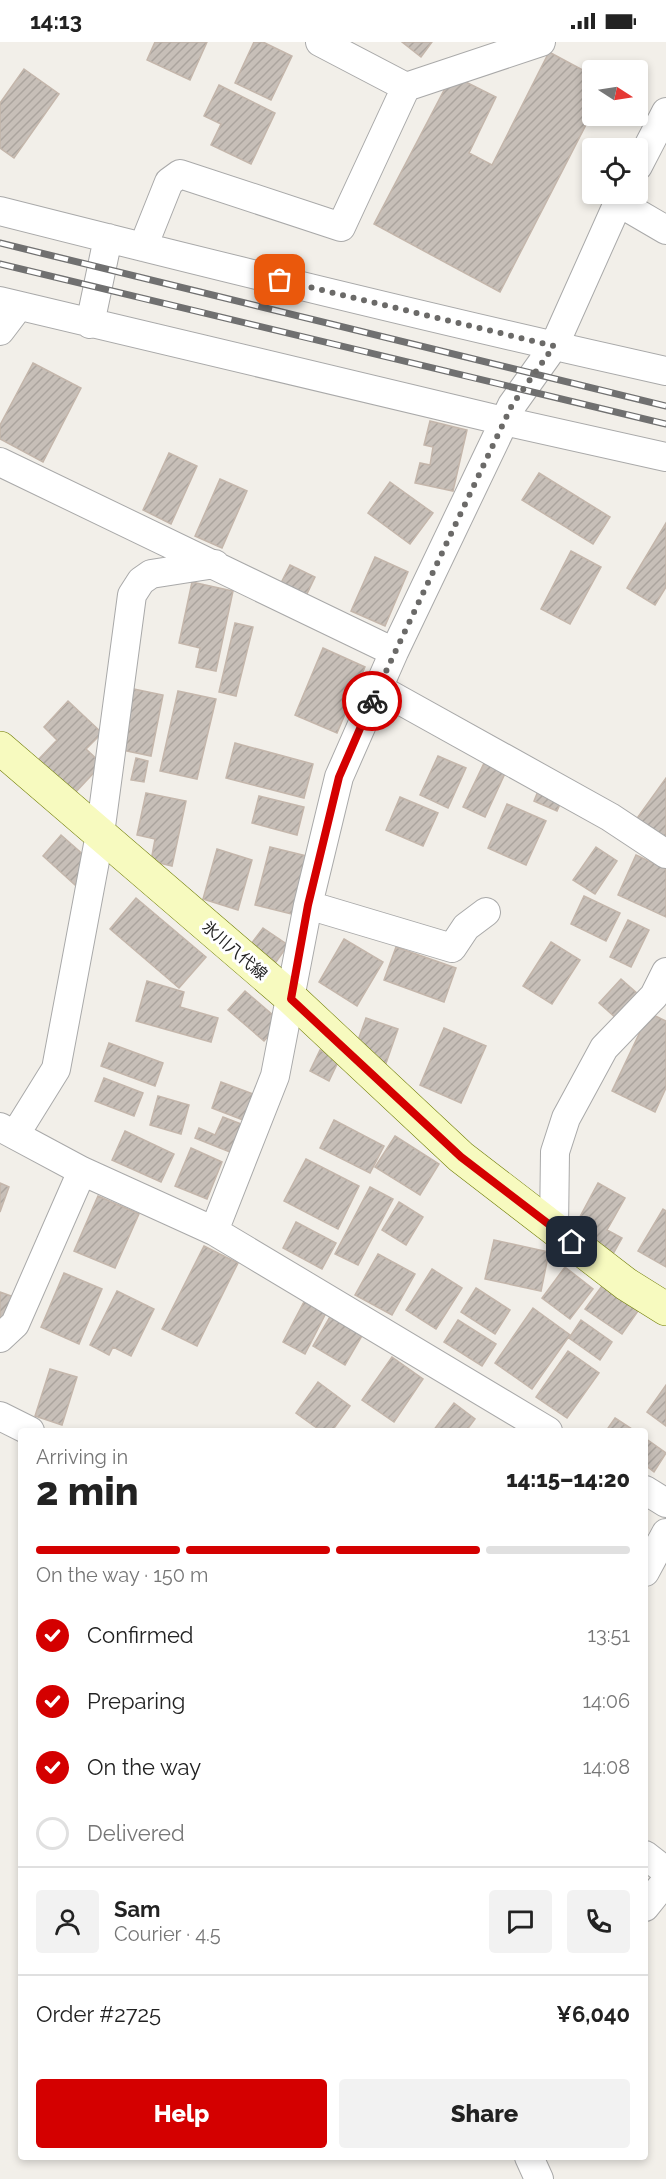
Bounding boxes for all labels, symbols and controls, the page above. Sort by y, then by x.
text: 14:13 [30,8,82,34]
north arrow [582,60,648,126]
map controls [582,60,648,204]
button: locate [582,138,648,204]
pin [254,254,305,305]
icon: bag [263,263,296,296]
courier [342,671,402,731]
icon: bike [356,685,389,718]
street label: 氷川八代線 [198,917,271,984]
pin [546,1216,597,1267]
icon: home [555,1225,588,1258]
text: Arriving in [36,1445,128,1469]
text: 14:15–14:20 [506,1466,630,1492]
text: 2 min [36,1468,139,1514]
text: On the way · 150 m [36,1563,208,1587]
icon: check [36,1619,69,1652]
text: Confirmed [87,1622,194,1648]
text: 13:51 [588,1623,630,1647]
icon: check [36,1685,69,1718]
text: Preparing [87,1688,185,1714]
text: 14:06 [582,1689,630,1713]
icon: check [36,1751,69,1784]
text: On the way [87,1754,201,1780]
text: 14:08 [583,1755,630,1779]
text: Delivered [87,1820,185,1846]
button: person [36,1890,99,1953]
button: chat [489,1890,552,1953]
button: phone [567,1890,630,1953]
text: Sam [114,1896,161,1922]
text: Courier · 4.5 [114,1922,221,1946]
text: Order #2725 [36,2001,161,2027]
text: ¥6,040 [556,2001,630,2027]
button: Help [36,2079,327,2148]
button: Share [339,2079,630,2148]

